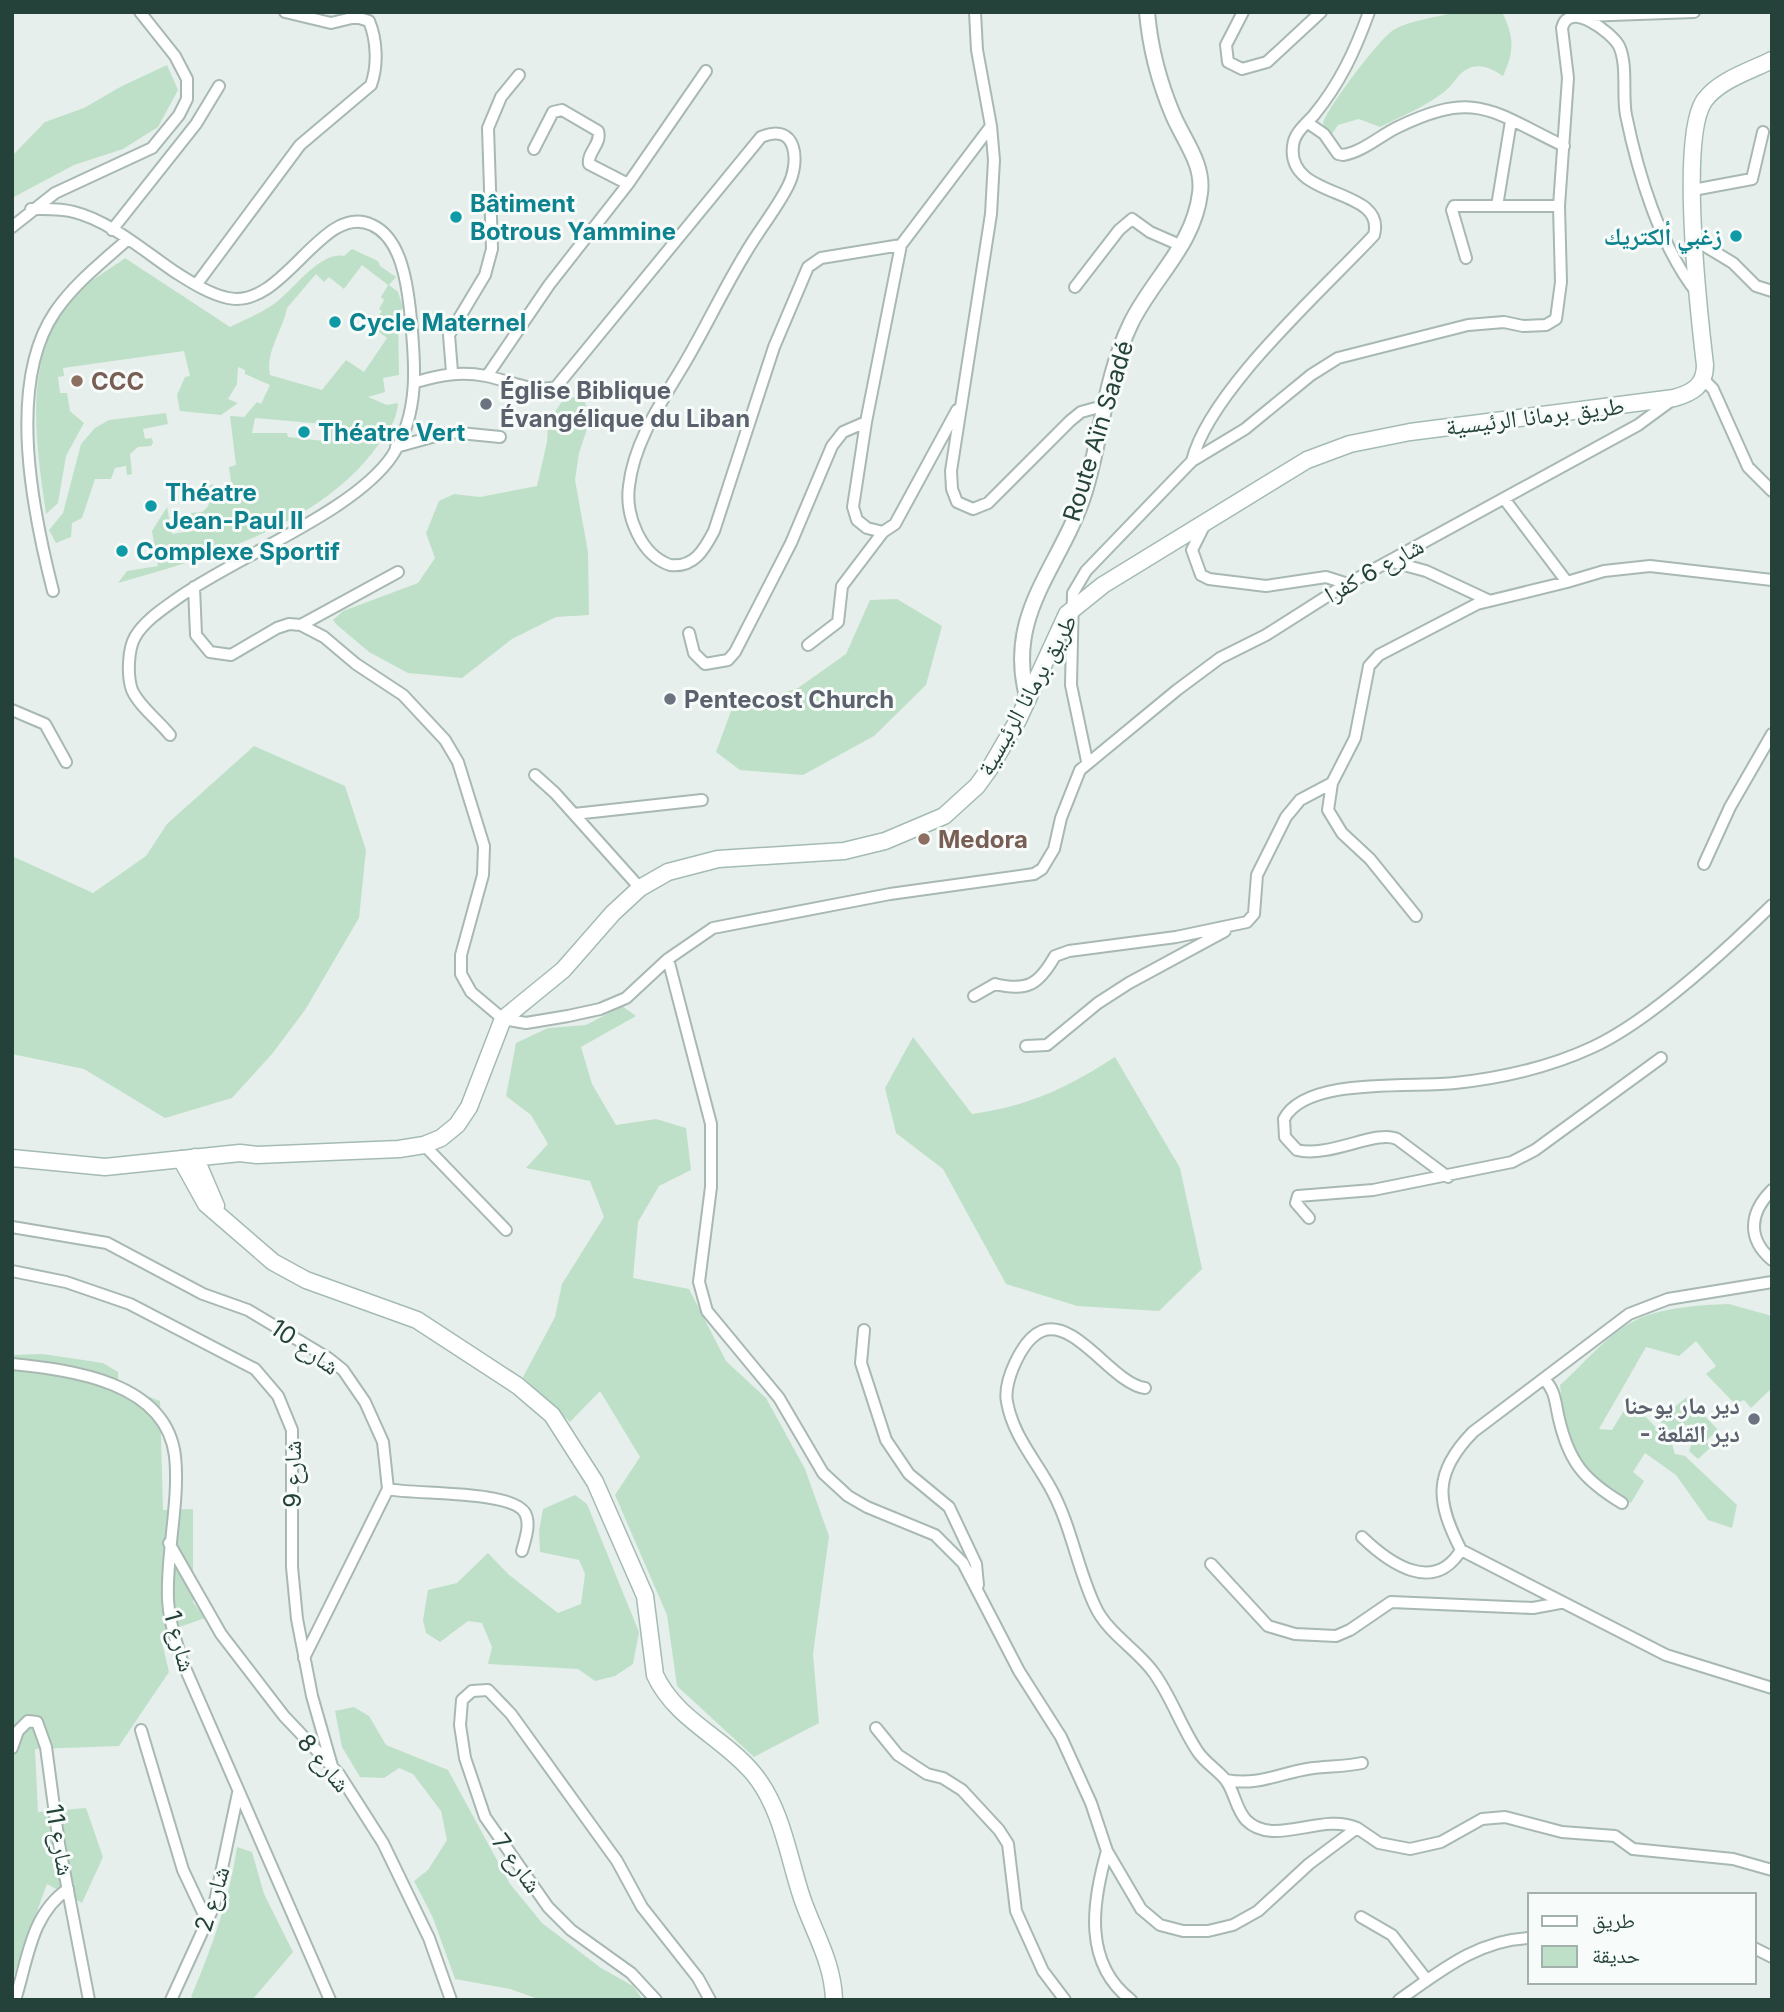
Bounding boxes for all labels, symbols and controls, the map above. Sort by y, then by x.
place label: Bâtiment Botrous Yammine [470,189,676,246]
marker: Bâtiment Botrous Yammine [448,209,464,225]
place label: زغبي ألكتريك [1604,220,1722,255]
marker: زغبي ألكتريك [1728,228,1744,244]
place label: Cycle Maternel [349,308,526,337]
marker: Cycle Maternel [327,314,343,330]
street label: Route Aïn Saadé [1057,337,1139,525]
place label: CCC [91,367,144,396]
marker: CCC [69,373,85,389]
place label: Église Biblique Évangélique du Liban [500,376,750,433]
street label: طريق برمانا الرئيسية [1444,391,1626,441]
marker: Église Biblique Évangélique du Liban [478,396,494,412]
place label: Théatre Vert [318,418,465,447]
marker: Théatre Vert [296,424,312,440]
place label: Théatre Jean-Paul II [165,478,303,535]
marker: Théatre Jean-Paul II [143,498,159,514]
street label: شارع 6 كفرا [1319,531,1429,610]
place label: Complexe Sportif [136,537,340,566]
marker: Complexe Sportif [114,543,130,559]
street label: طريق برمانا الرئيسية [971,609,1083,781]
place label: Pentecost Church [684,685,894,714]
marker: Pentecost Church [662,691,678,707]
place label: Medora [938,825,1028,854]
marker: Medora [916,831,932,847]
street label: شارع 10 [264,1313,345,1382]
place label: دير مار يوحنا - دير القلعة [1624,1391,1740,1448]
marker: دير مار يوحنا - دير القلعة [1746,1411,1762,1427]
street label: شارع 9 [278,1440,308,1508]
street label: شارع 1 [157,1607,202,1675]
street label: شارع 8 [291,1728,357,1799]
street label: شارع 11 [38,1802,81,1878]
street label: شارع 7 [485,1828,548,1899]
street label: شارع 2 [188,1863,237,1936]
legend [1528,1893,1756,1984]
text: طريق [1592,1908,1635,1934]
text: حديقة [1592,1943,1640,1968]

